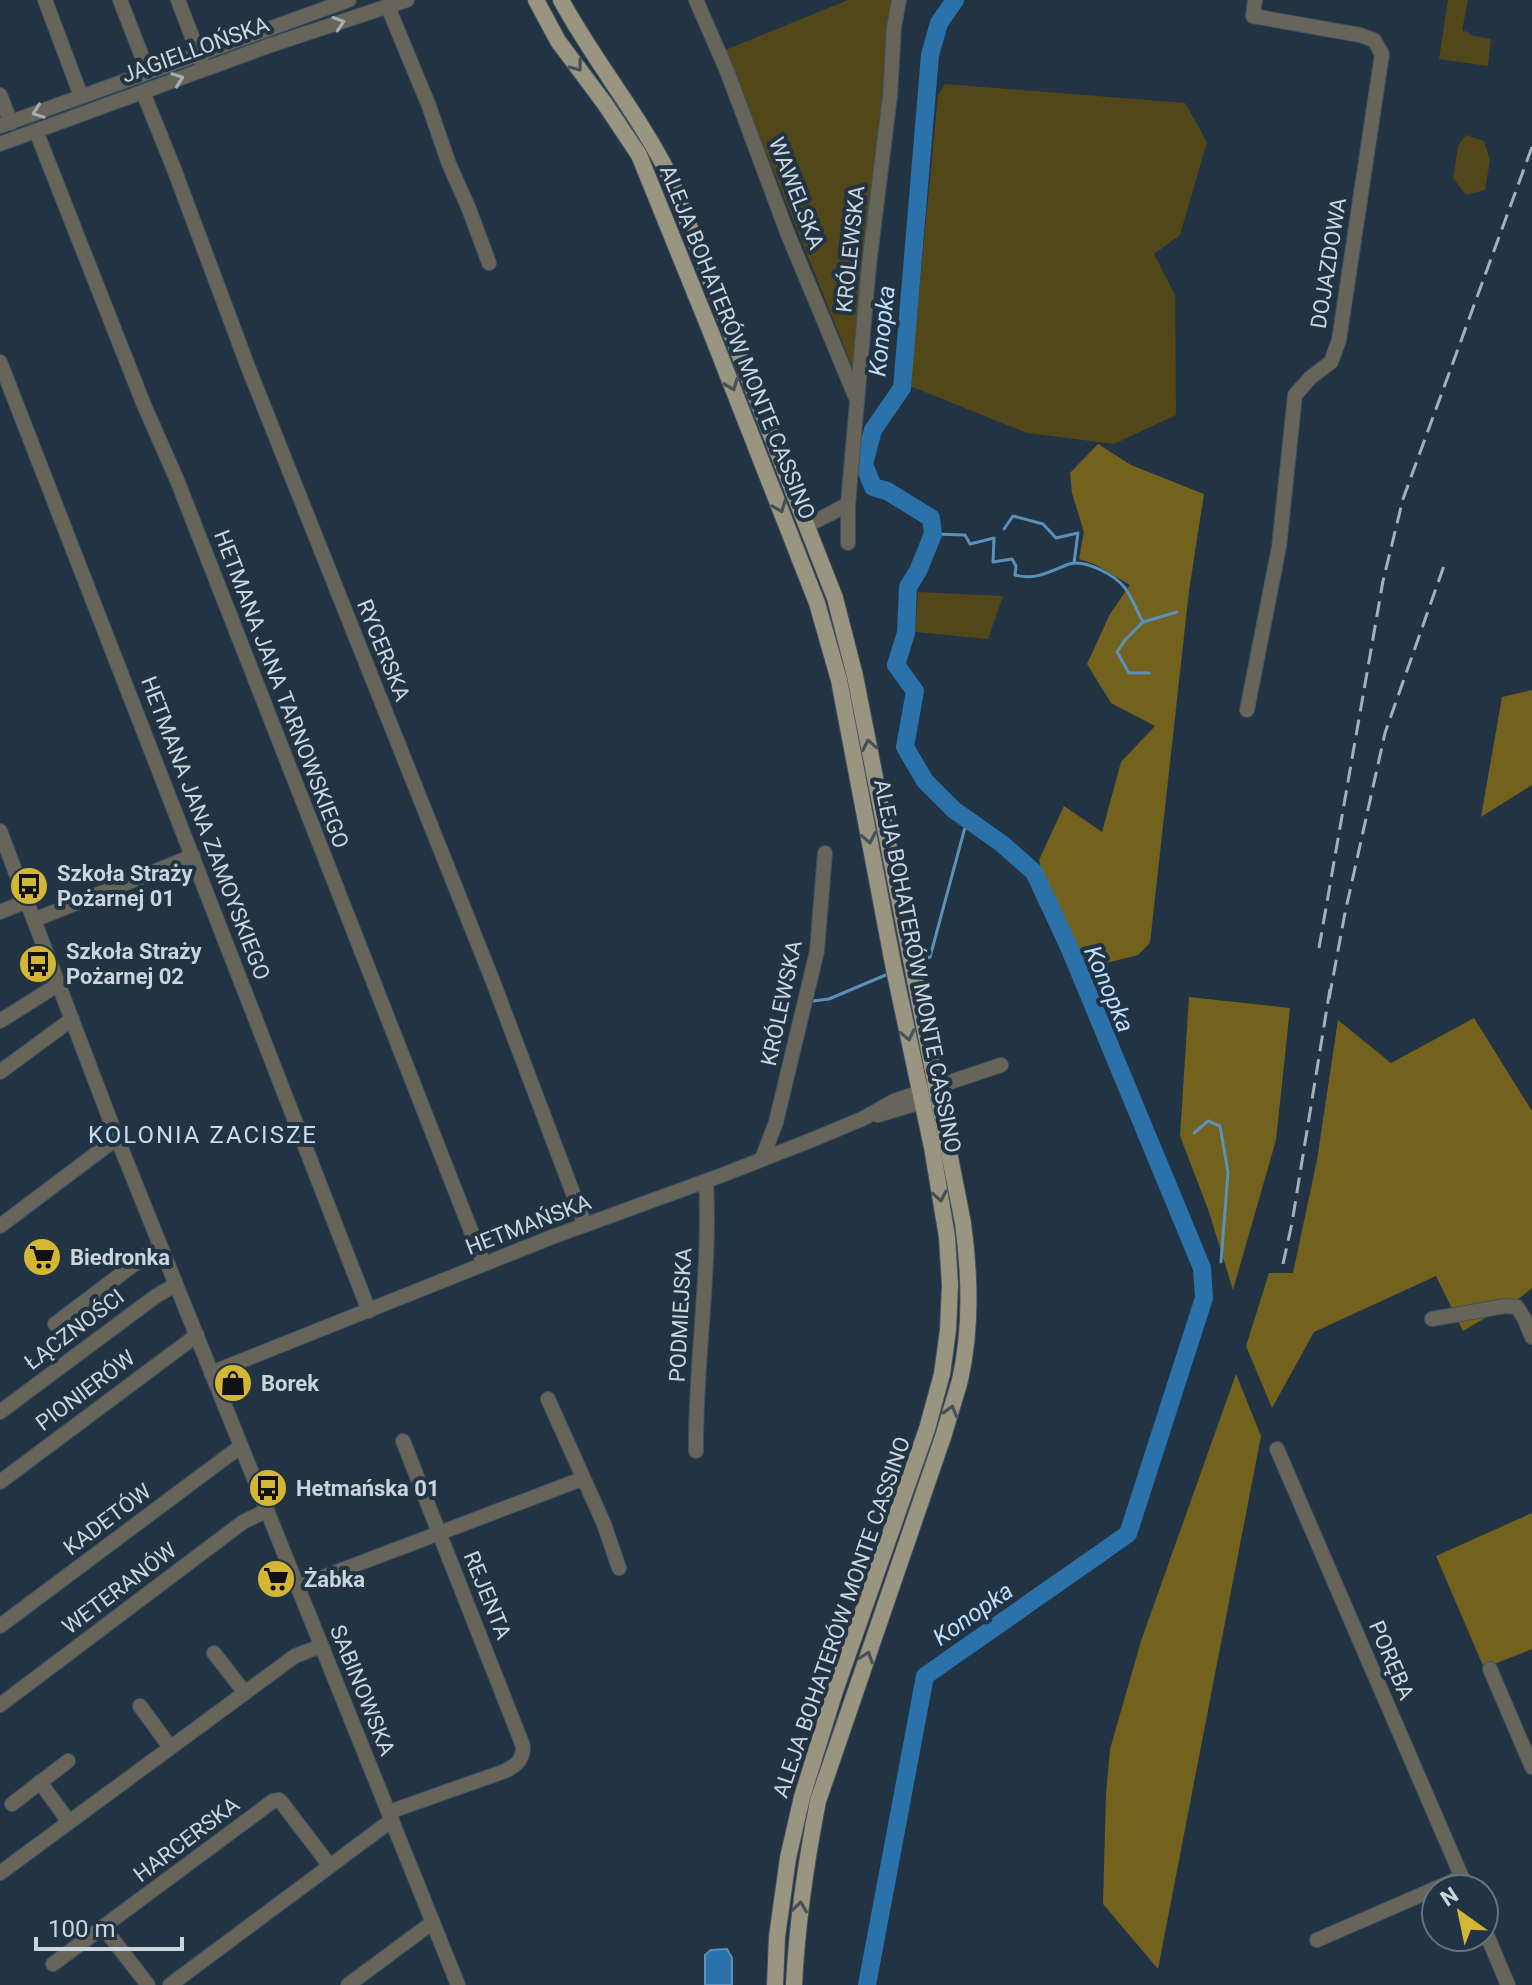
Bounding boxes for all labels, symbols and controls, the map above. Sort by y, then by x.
street label: JAGIELLOŃSKA [118,11,273,88]
one-way arrow [332,16,345,32]
one-way arrow [567,57,581,72]
one-way arrow [171,72,185,88]
one-way arrow [32,102,46,119]
street label: WAWELSKA [764,134,830,253]
street label: ALEJA BOHATERÓW MONTE CASSINO [655,161,821,523]
street label: KRÓLEWSKA [830,184,870,314]
street label: DOJAZDOWA [1306,195,1351,330]
water label: Konopka [863,284,901,378]
one-way arrow [722,377,739,391]
one-way arrow [770,499,787,513]
street label: HETMANA JANA TARNOWSKIEGO [209,527,354,852]
street label: RYCERSKA [352,596,416,705]
street label: HETMANA JANA ZAMOYSKIEGO [136,673,275,983]
one-way arrow [861,738,878,751]
street label: ALEJA BOHATERÓW MONTE CASSINO [869,777,967,1155]
one-way arrow [860,831,877,845]
place label: Szkoła Straży Pożarnej 01 [57,861,194,911]
bus stop icon: Szkoła Straży Pożarnej 01 [8,865,50,907]
street label: KRÓLEWSKA [755,937,807,1068]
place label: Szkoła Straży Pożarnej 02 [66,939,203,989]
water label: Konopka [1078,942,1140,1036]
bus stop icon: Szkoła Straży Pożarnej 02 [17,943,59,985]
one-way arrow [899,1027,916,1041]
district label: KOLONIA ZACISZE [88,1121,318,1149]
street label: HETMAŃSKA [462,1189,595,1260]
one-way arrow [931,1189,948,1203]
supermarket icon: Biedronka [21,1236,63,1278]
place label: Biedronka [70,1245,170,1270]
street label: PODMIEJSKA [664,1247,697,1383]
street label: ŁĄCZNOŚCI [19,1283,129,1375]
street label: PIONIERÓW [30,1344,140,1436]
shop icon: Borek [212,1362,254,1404]
place label: Borek [261,1371,319,1396]
one-way arrow [942,1404,958,1418]
street label: ALEJA BOHATERÓW MONTE CASSINO [767,1433,915,1801]
bus stop icon: Hetmańska 01 [247,1467,289,1509]
place label: Hetmańska 01 [296,1476,440,1501]
street label: KADETÓW [58,1477,156,1560]
street label: WETERANÓW [57,1536,182,1639]
street label: REJENTA [459,1548,517,1643]
supermarket icon: Żabka [255,1558,297,1600]
place label: Żabka [304,1567,365,1592]
water label: Konopka [928,1576,1018,1652]
street label: PORĘBA [1364,1617,1420,1704]
street label: SABINOWSKA [325,1621,400,1760]
one-way arrow [857,1651,874,1665]
street label: HARCERSKA [129,1791,244,1887]
north arrow [1420,1873,1500,1953]
text: N [1436,1882,1463,1911]
one-way arrow [791,1900,808,1914]
scale bar [36,1901,182,1951]
text: 100 m [48,1915,115,1943]

